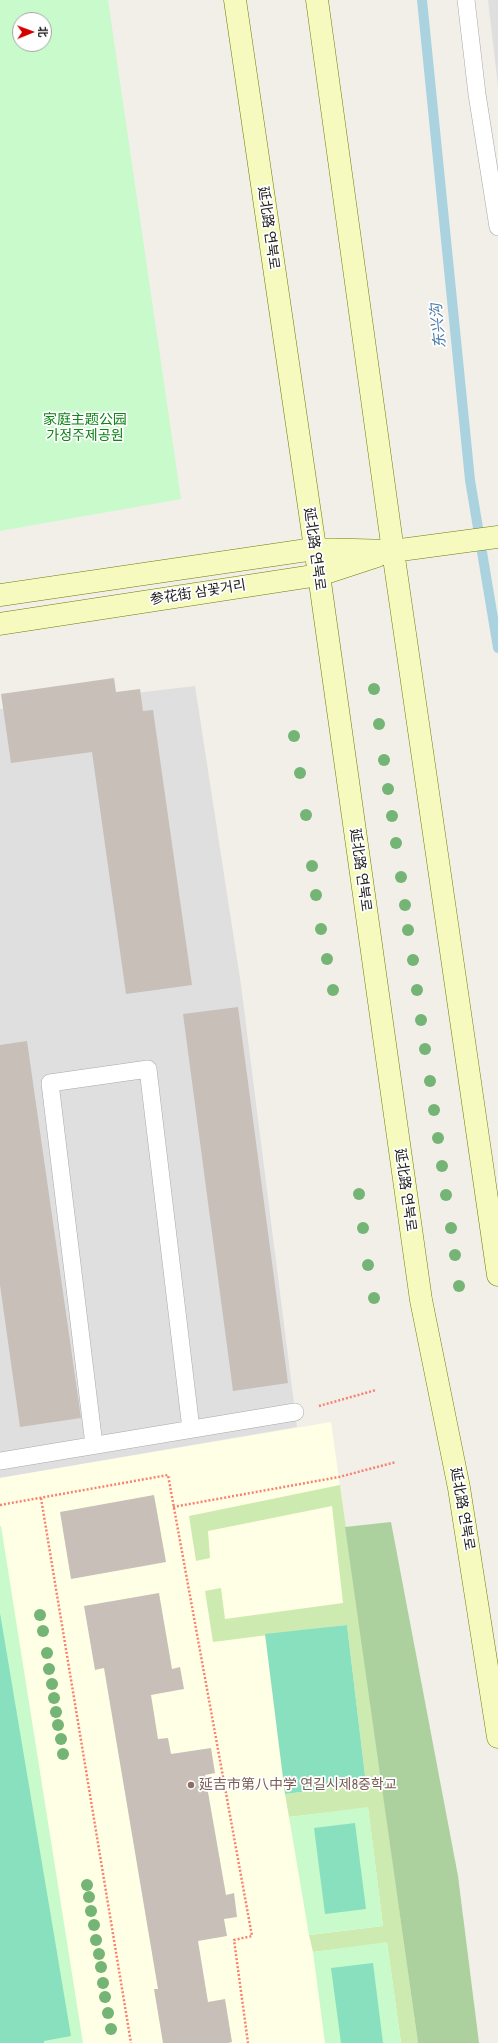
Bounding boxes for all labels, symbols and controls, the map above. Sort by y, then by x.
north arrow [12,12,52,52]
text: 北 [36,26,50,37]
street label: 延北路 연북로 [254,185,282,271]
water label: 东兴沟 [428,303,450,349]
park label: 家庭主题公园 가정주제공원 [43,412,127,444]
street label: 延北路 연북로 [300,506,328,592]
street label: 参花街 삼꽃거리 [149,577,247,609]
street label: 延北路 연북로 [346,827,374,913]
street label: 延北路 연북로 [391,1147,419,1233]
street label: 延北路 연북로 [446,1466,478,1552]
place label: 延吉市第八中学 연길시제8중학교 [199,1777,397,1793]
marker: 延吉市第八中学 연길시제8중학교 [186,1780,196,1790]

